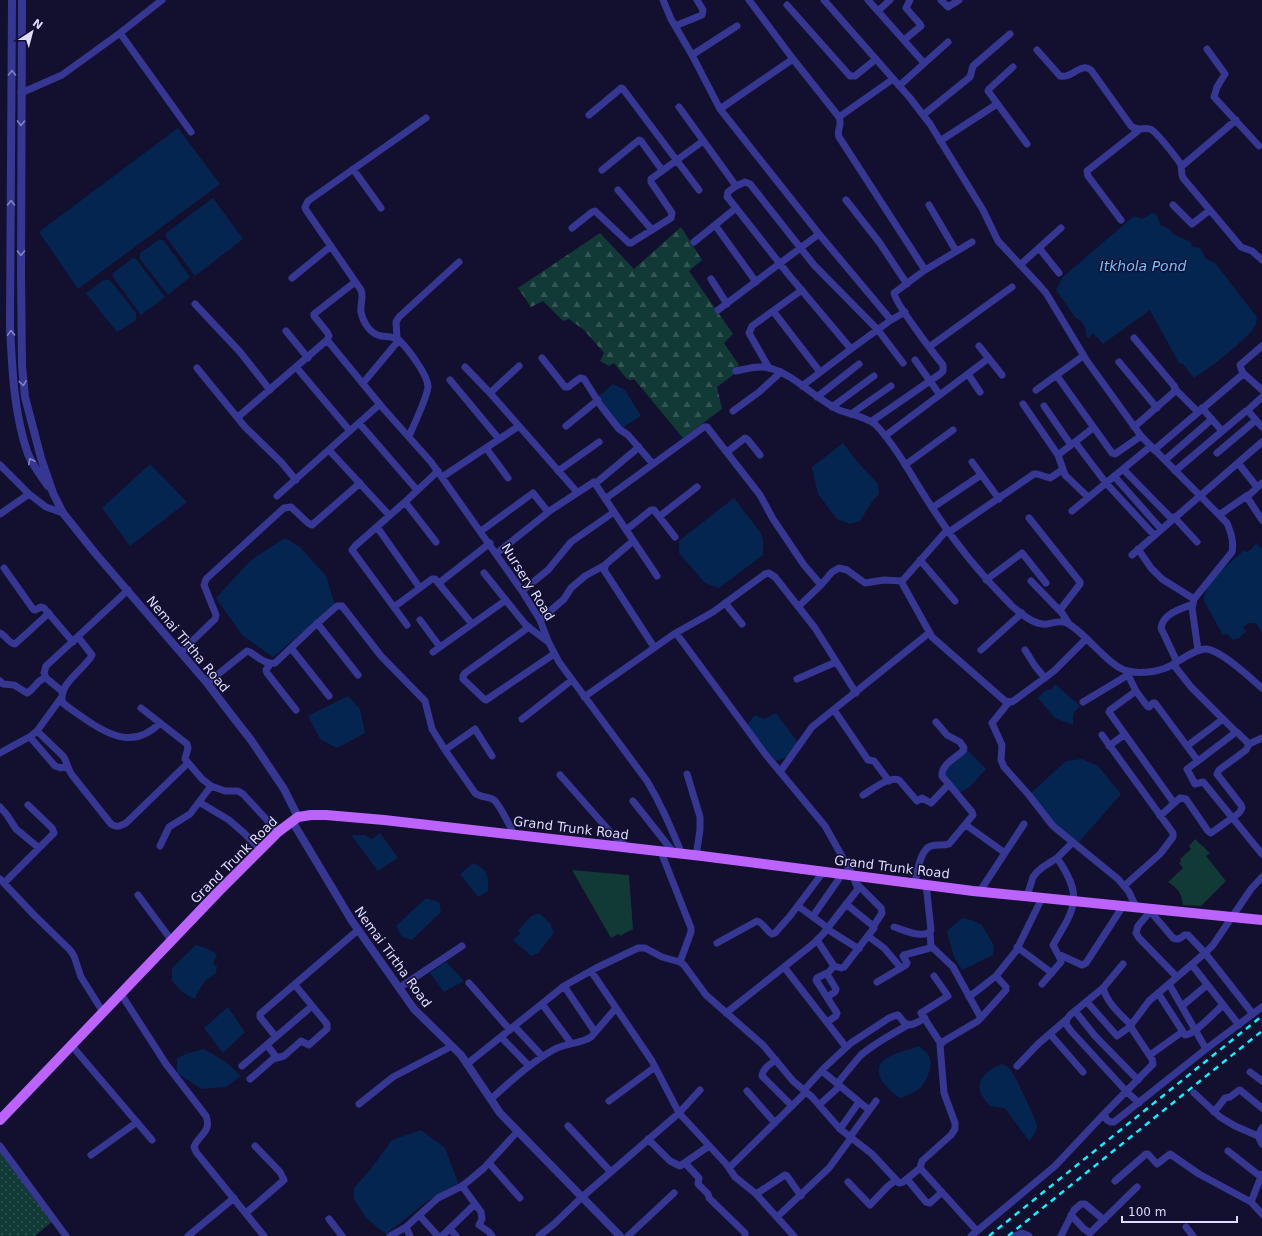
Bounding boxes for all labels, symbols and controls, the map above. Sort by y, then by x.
north arrow [12,12,52,52]
text: N [30,16,45,32]
one-way arrow [8,70,16,76]
one-way arrow [17,120,25,126]
one-way arrow [7,200,15,206]
one-way arrow [17,250,25,256]
water label: Itkhola Pond [1100,258,1187,274]
one-way arrow [6,330,15,336]
one-way arrow [18,380,27,386]
one-way arrow [29,457,36,465]
street label: Nursery Road [498,541,558,623]
street label: Nemai Tirtha Road [143,593,233,695]
street label: Grand Trunk Road [512,813,630,843]
street label: Grand Trunk Road [188,814,280,906]
street label: Grand Trunk Road [833,852,951,882]
street label: Nemai Tirtha Road [351,904,435,1010]
scale bar [1122,1198,1237,1224]
text: 100 m [1128,1205,1166,1219]

